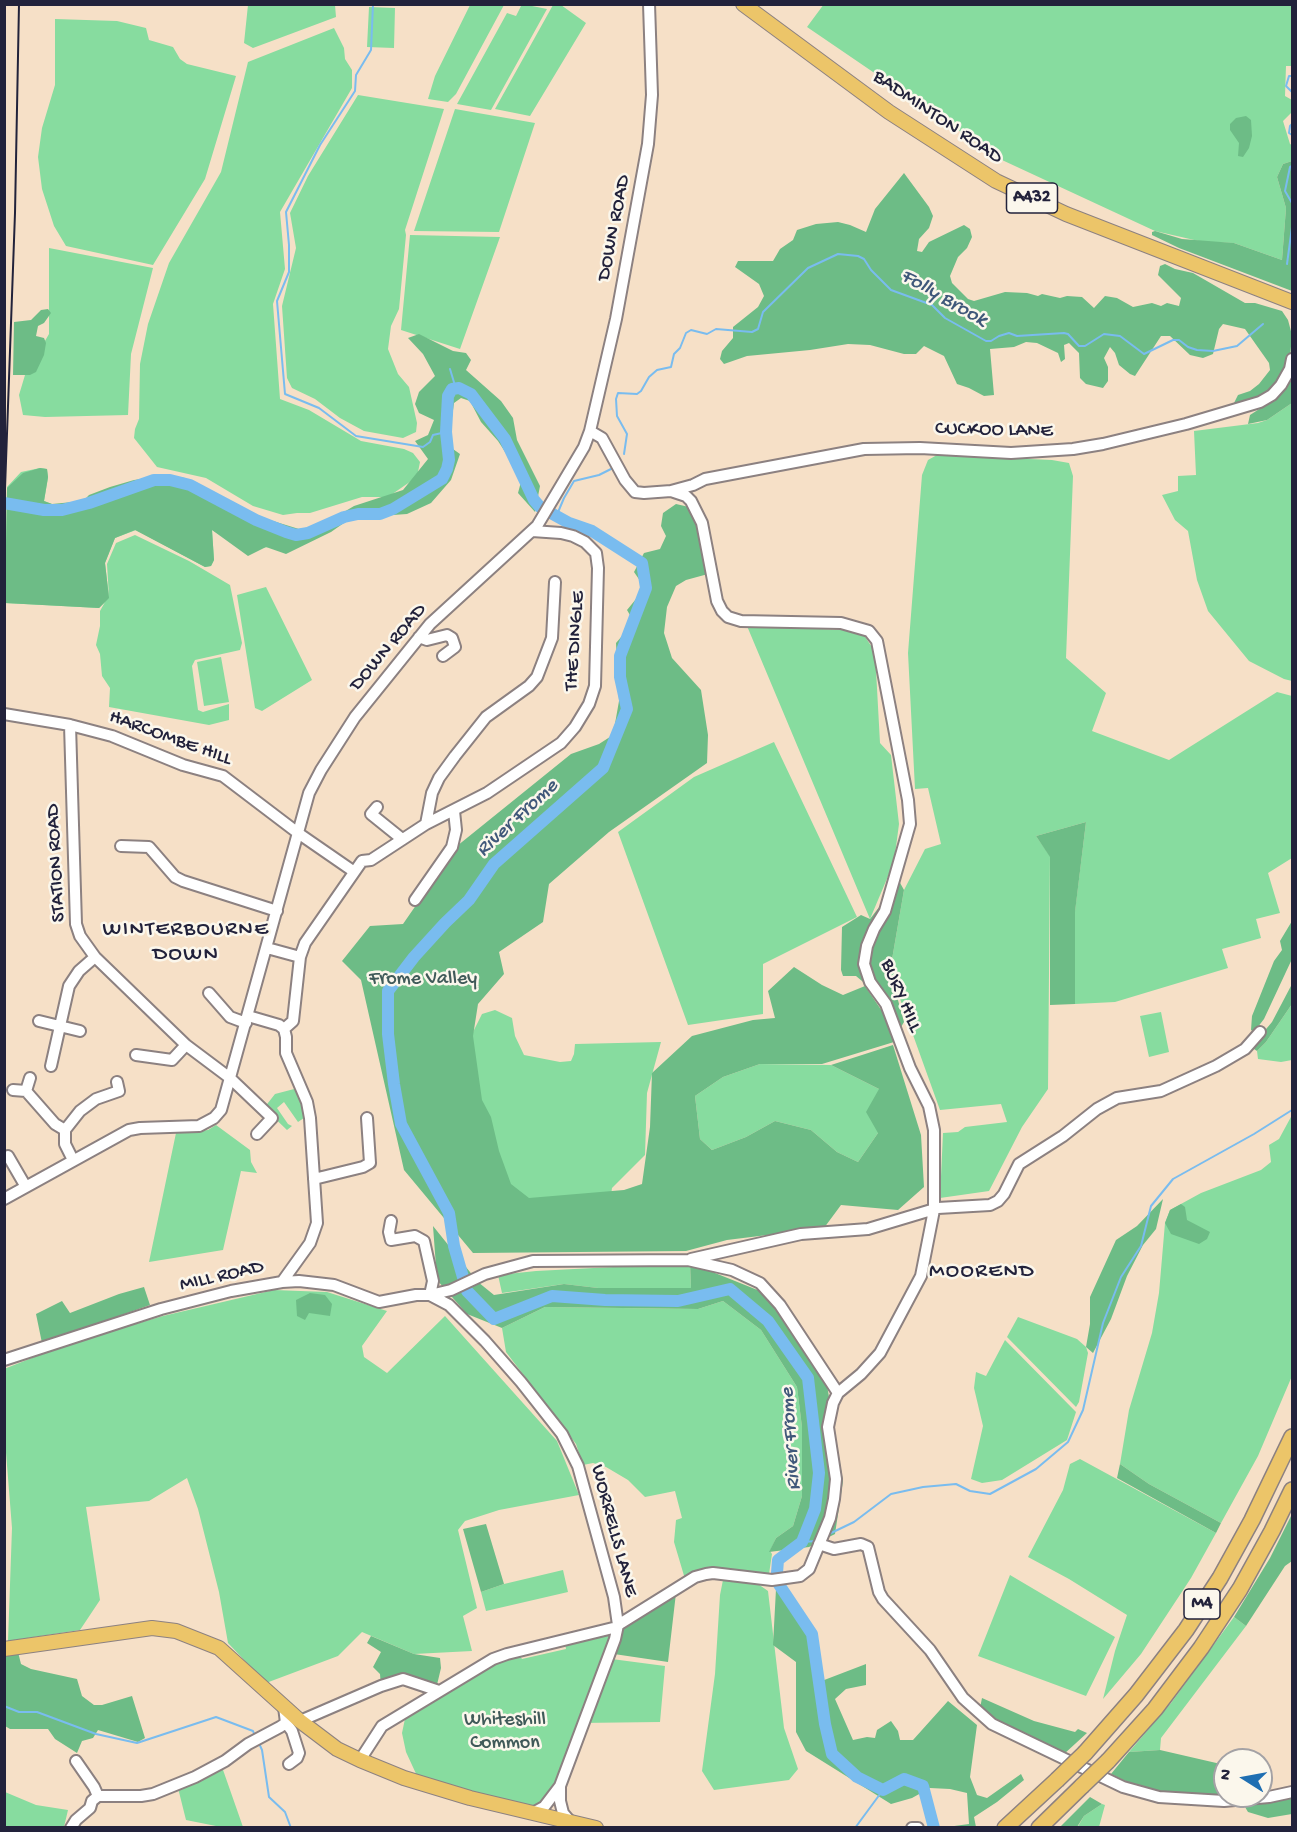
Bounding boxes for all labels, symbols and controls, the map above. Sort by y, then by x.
street label: BADMINTON ROAD [867,66,1007,170]
street label: DOWN ROAD [593,173,637,283]
road number: A432 [1006,183,1058,213]
water label: Folly Brook [895,264,991,334]
street label: CUCKOO LANE [935,418,1053,444]
street label: THE DINGLE [561,590,591,692]
street label: DOWN ROAD [345,599,433,697]
street label: HARCOMBE HILL [105,706,235,772]
water label: River Frome [472,775,564,863]
street label: STATION ROAD [42,803,72,923]
district label: WINTERBOURNE DOWN [103,918,269,969]
street label: BURY HILL [874,956,926,1036]
park label: Frome Valley [369,968,477,992]
street label: MILL ROAD [178,1256,266,1298]
district label: MOOREND [929,1260,1035,1286]
water label: River Frome [776,1387,808,1491]
street label: WORRELLS LANE [584,1462,642,1600]
road number: M4 [1184,1589,1220,1619]
park label: Whiteshill Common [464,1709,546,1756]
north arrow [1213,1748,1273,1808]
text: N [1216,1768,1237,1782]

